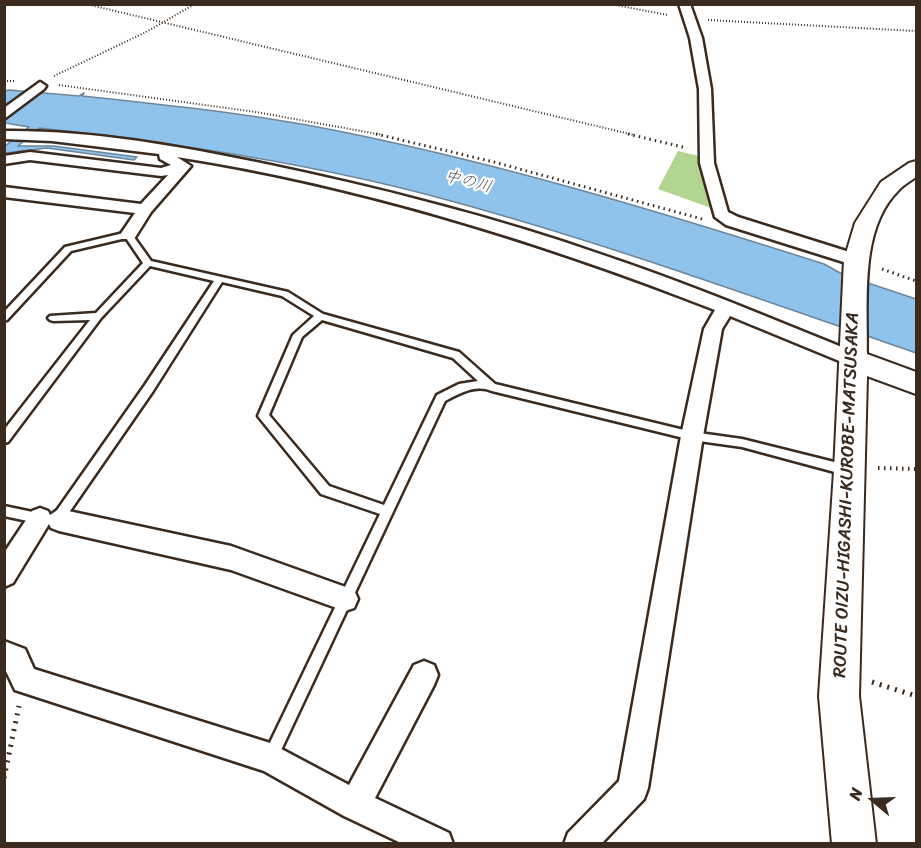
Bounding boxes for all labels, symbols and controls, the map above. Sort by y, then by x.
water label: 中の川 [442,167,494,197]
street label: ROUTE OIZU-HIGASHI-KUROBE-MATSUSAKA [830,312,864,678]
north arrow [843,770,903,830]
text: N [840,784,871,804]

